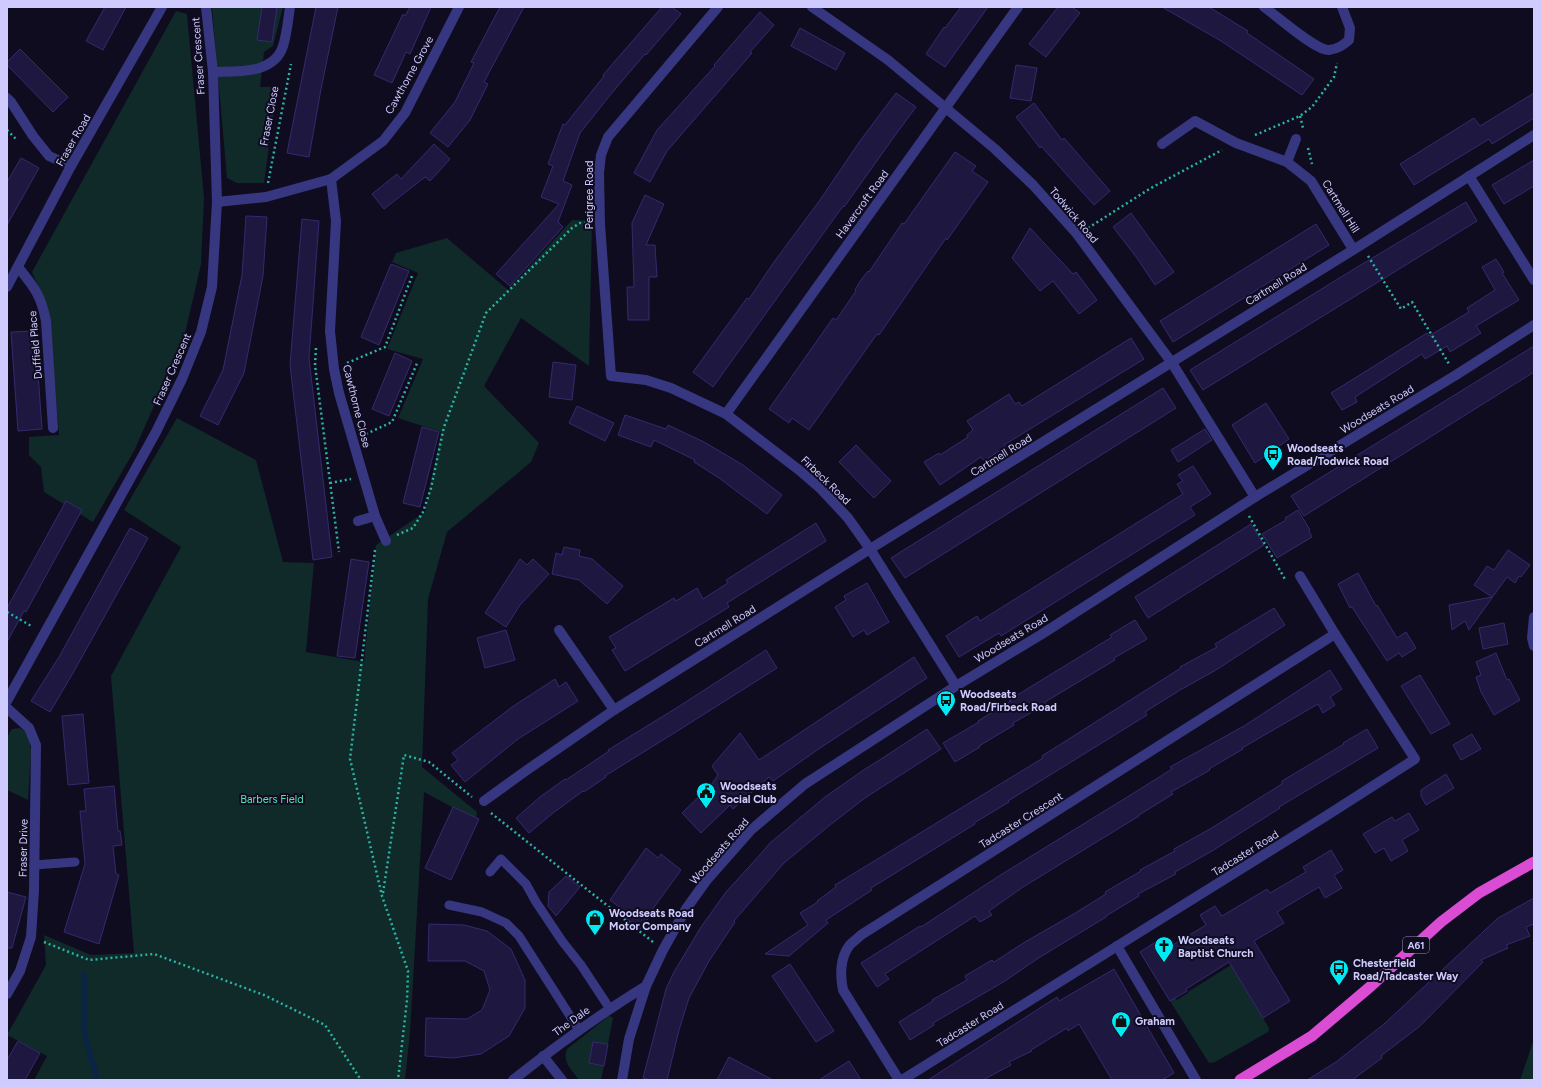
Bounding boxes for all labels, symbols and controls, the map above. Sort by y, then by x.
street label: Fraser Crescent [189,17,208,95]
street label: Cawthorne Grove [383,34,436,117]
street label: Fraser Close [257,85,282,147]
street label: Fraser Road [53,112,94,169]
street label: Perigree Road [583,161,596,229]
street label: Havercroft Road [833,168,892,241]
street label: Cartmell Hill [1319,177,1362,235]
street label: Todwick Road [1047,185,1101,246]
street label: Cartmell Road [1243,260,1309,308]
street label: Duffield Place [26,310,45,380]
street label: Fraser Crescent [151,331,194,407]
street label: Cawthorne Close [340,363,373,449]
street label: Woodseats Road [1338,382,1416,436]
street label: Cartmell Road [968,431,1034,479]
place label: Woodseats Road/Todwick Road [1287,442,1389,468]
bus stop icon: Woodseats Road/Todwick Road [1262,443,1284,471]
street label: Firbeck Road [798,453,853,507]
street label: Cartmell Road [692,602,758,650]
street label: Woodseats Road [972,611,1050,665]
place label: Woodseats Road/Firbeck Road [960,688,1057,714]
bus stop icon: Woodseats Road/Firbeck Road [935,689,957,717]
place label: Woodseats Social Club [720,780,777,806]
public building icon: Woodseats Social Club [695,781,717,809]
street label: Tadcaster Crescent [977,790,1065,851]
park label: Barbers Field [240,793,304,806]
street label: Woodseats Road [687,816,752,887]
street label: Fraser Drive [16,819,31,877]
street label: Tadcaster Road [1210,828,1281,879]
place label: Woodseats Road Motor Company [609,907,694,933]
shop icon: Woodseats Road Motor Company [584,908,606,936]
place label: Woodseats Baptist Church [1178,934,1254,960]
church icon: Woodseats Baptist Church [1153,935,1175,963]
road number: A61 [1403,937,1429,953]
place label: Chesterfield Road/Tadcaster Way [1353,957,1459,983]
bus stop icon: Chesterfield Road/Tadcaster Way [1328,958,1350,986]
street label: Tadcaster Road [935,999,1006,1050]
street label: The Dale [550,1004,592,1039]
shop icon: Graham [1110,1010,1132,1038]
place label: Graham [1135,1015,1175,1028]

